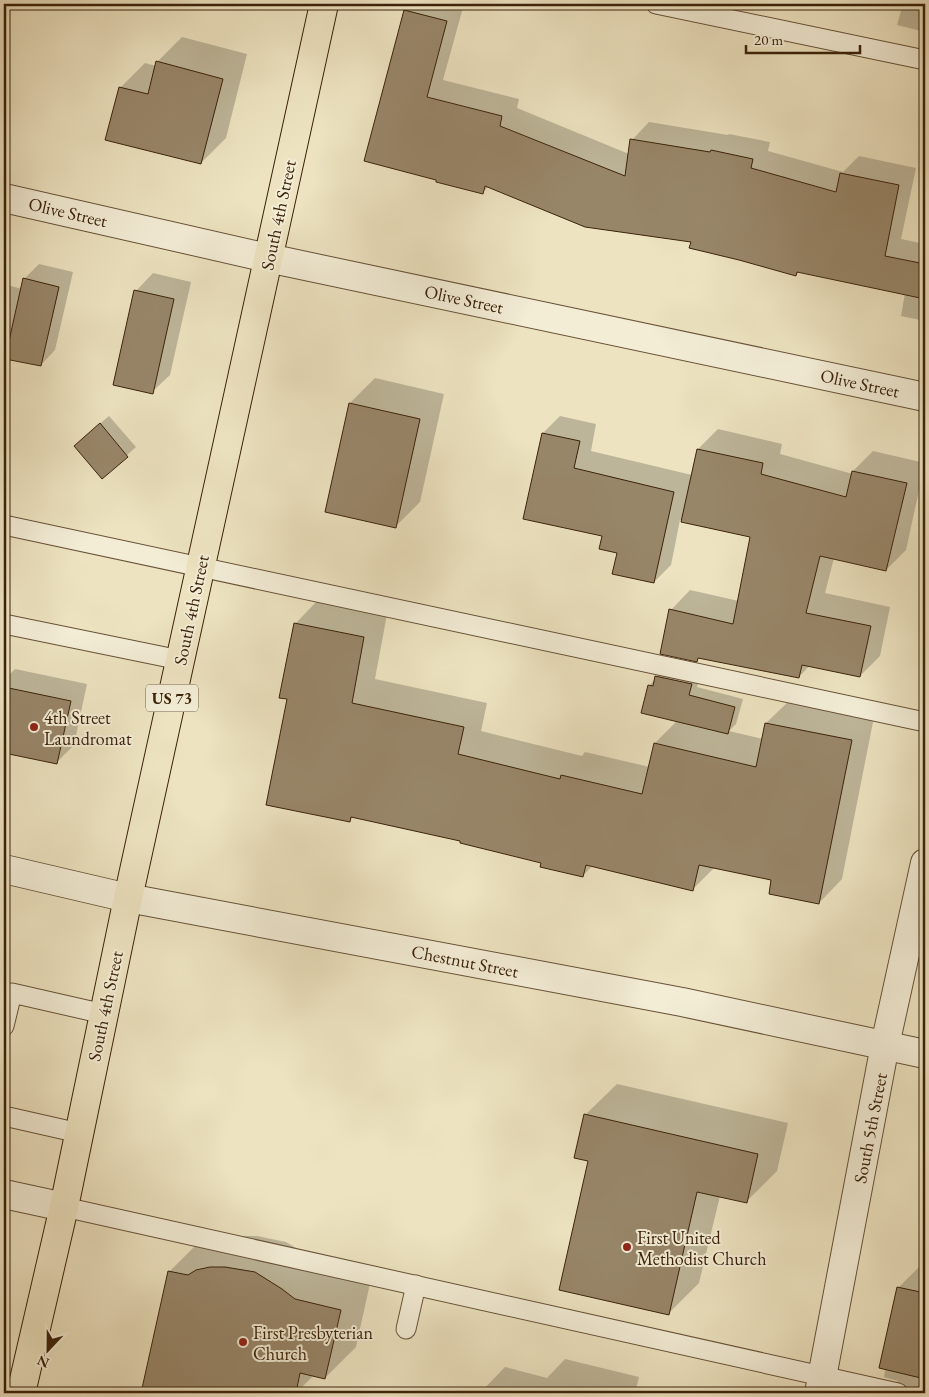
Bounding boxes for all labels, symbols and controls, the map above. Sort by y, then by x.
scale bar [746,22,860,54]
text: 20 m [754,30,783,49]
street label: South 4th Street [255,157,301,272]
street label: Olive Street [26,192,110,232]
street label: Olive Street [422,279,506,319]
street label: Olive Street [818,363,902,403]
street label: South 4th Street [168,552,214,667]
road number: US 73 [146,684,198,711]
place label: 4th Street Laundromat [44,706,132,750]
marker: 4th Street Laundromat [28,721,40,733]
street label: Chestnut Street [410,939,521,983]
street label: South 4th Street [82,948,128,1063]
street label: South 5th Street [848,1070,892,1185]
place label: First United Methodist Church [637,1226,766,1270]
marker: First United Methodist Church [621,1241,633,1253]
place label: First Presbyterian Church [253,1321,373,1365]
north arrow [22,1324,72,1374]
marker: First Presbyterian Church [237,1336,249,1348]
text: N [34,1351,52,1373]

